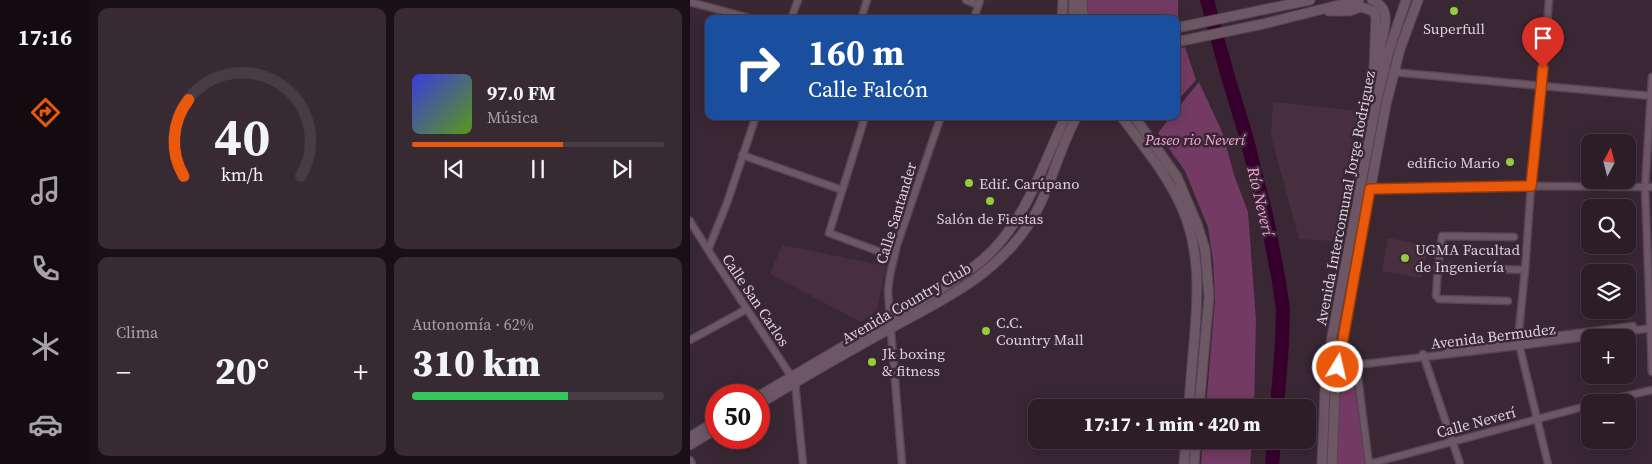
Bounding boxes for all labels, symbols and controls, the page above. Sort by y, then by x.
marker: Superfull [1448,5,1460,17]
pin [1522,17,1564,68]
place label: Superfull [1423,18,1485,39]
text: 17:16 [18,22,72,52]
icon: arrive [1529,24,1557,52]
text: 160 m [808,29,904,77]
icon: right [725,35,790,100]
street label: Avenida Intercomunal Jorge Rodriguez [1310,69,1380,327]
text: Calle Falcón [808,74,928,104]
text: 97.0 FM [487,80,556,106]
icon: directions [28,95,63,130]
text: 40 [214,101,270,172]
text: Música [487,106,538,128]
park label: Paseo rio Neverí [1144,129,1247,150]
north arrow [1581,134,1636,189]
map controls [1581,134,1636,449]
place label: edificio Mario [1407,152,1500,173]
icon: previous [440,155,468,183]
icon: pause [524,155,552,183]
icon: next [608,155,636,183]
marker: edificio Mario [1504,156,1516,168]
street label: Calle Santander [871,159,922,267]
text: km/h [221,162,264,187]
water label: Río Neverí [1242,164,1280,239]
icon: music [28,173,63,208]
place label: Edif. Carúpano [979,173,1079,194]
marker: Edif. Carúpano [963,177,975,189]
marker: Salón de Fiestas [984,195,996,207]
button: search [1581,199,1636,254]
place label: Salón de Fiestas [937,208,1043,229]
place label: UGMA Facultad de Ingeniería [1415,239,1520,277]
street label: Calle San Carlos [717,250,795,350]
icon: phone [28,251,63,286]
marker: UGMA Facultad de Ingeniería [1399,252,1411,264]
street label: Avenida Country Club [837,257,975,349]
button: layers [1581,264,1636,319]
place label: C.C. Country Mall [996,312,1084,350]
text: Autonomía · 62% [412,313,534,335]
street label: Avenida Bermudez [1429,318,1557,354]
text: Clima [116,321,158,343]
marker: C.C. Country Mall [980,325,992,337]
icon: climate [28,329,63,364]
button: + [1581,329,1636,384]
text: 310 km [412,337,540,389]
position arrow [1311,340,1363,392]
place label: Jk boxing & fitness [881,343,945,381]
text: 20° [215,345,269,397]
text: − [116,353,131,391]
text: + [353,353,368,391]
marker: Jk boxing & fitness [866,356,878,368]
speed limit sign: 50 [705,384,770,449]
button: − [1581,394,1636,449]
street label: Calle Neverí [1434,401,1518,443]
icon: car [28,407,63,442]
text: 17:17 · 1 min · 420 m [1083,411,1261,437]

